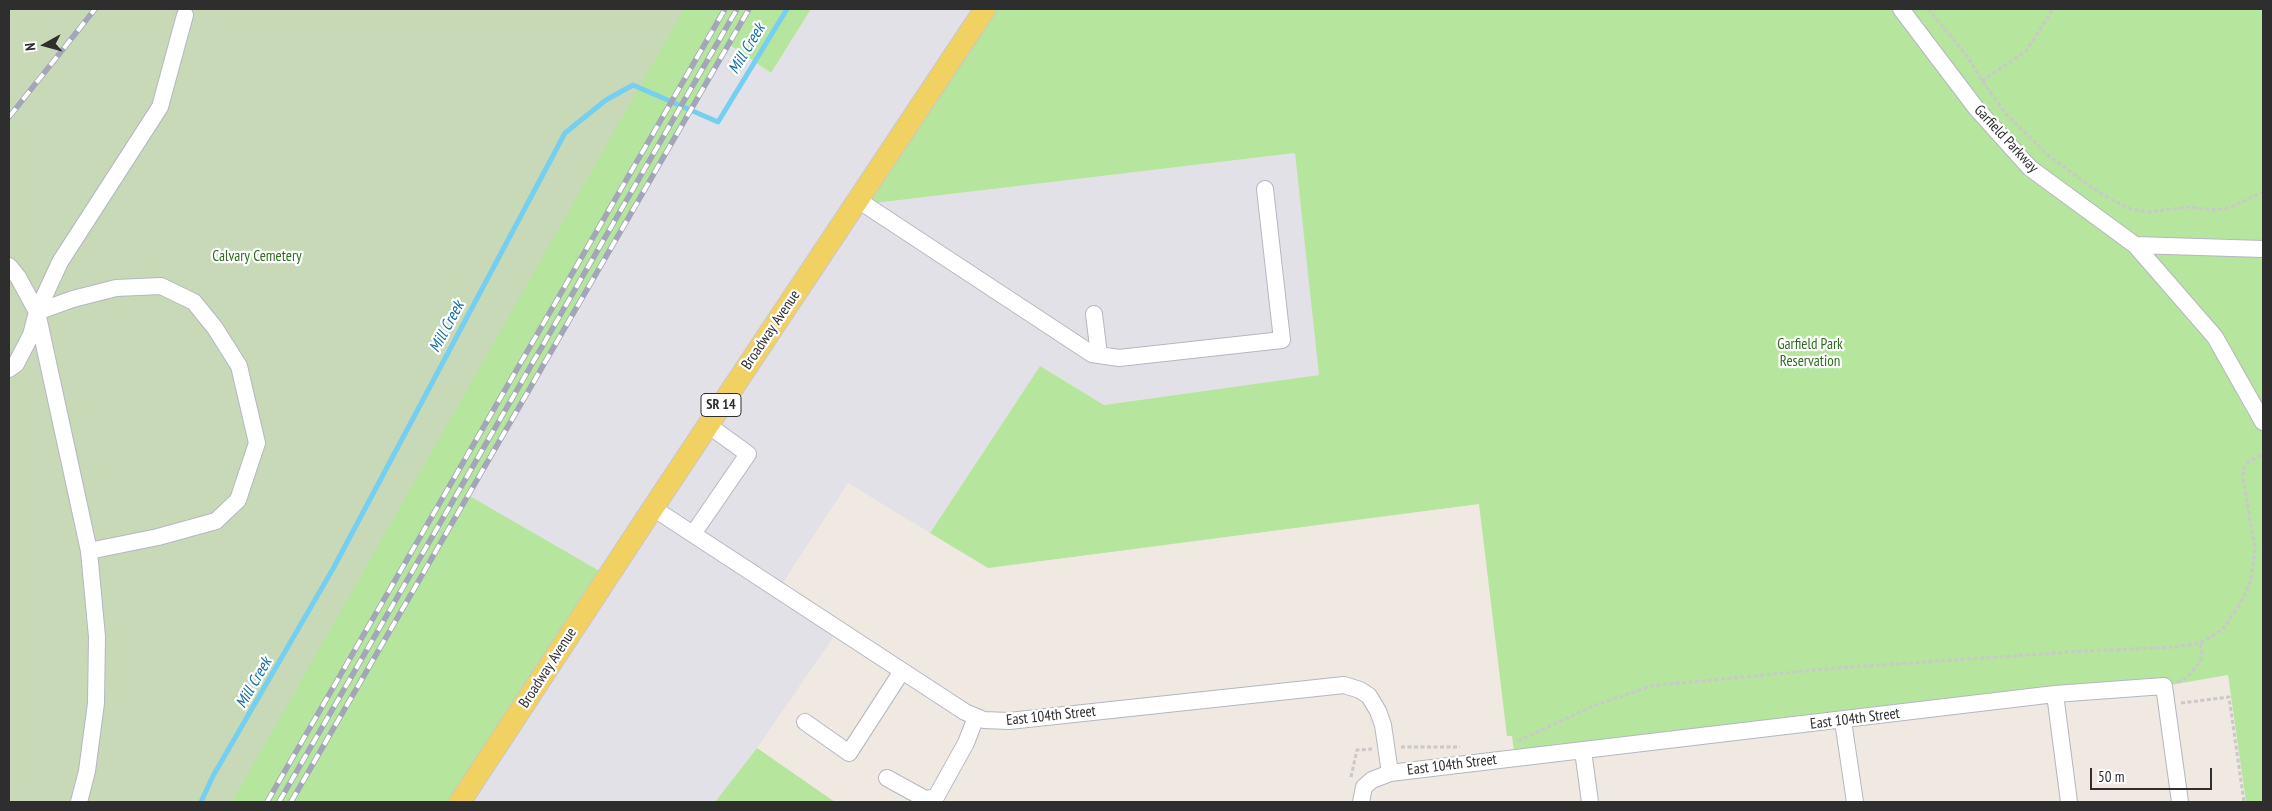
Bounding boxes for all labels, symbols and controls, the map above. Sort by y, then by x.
north arrow [20,20,70,70]
water label: Mill Creek [725,20,769,78]
text: N [21,42,40,52]
street label: Garfield Parkway [1970,101,2042,177]
park label: Calvary Cemetery [212,248,302,266]
street label: Broadway Avenue [738,287,804,373]
water label: Mill Creek [426,298,468,356]
park label: Garfield Park Reservation [1777,336,1843,371]
road number: SR 14 [701,394,741,416]
street label: Broadway Avenue [515,625,581,711]
water label: Mill Creek [232,654,276,712]
street label: East 104th Street [1005,702,1097,730]
street label: East 104th Street [1809,705,1901,733]
street label: East 104th Street [1406,751,1498,779]
scale bar [2092,758,2214,790]
text: 50 m [2098,767,2124,786]

